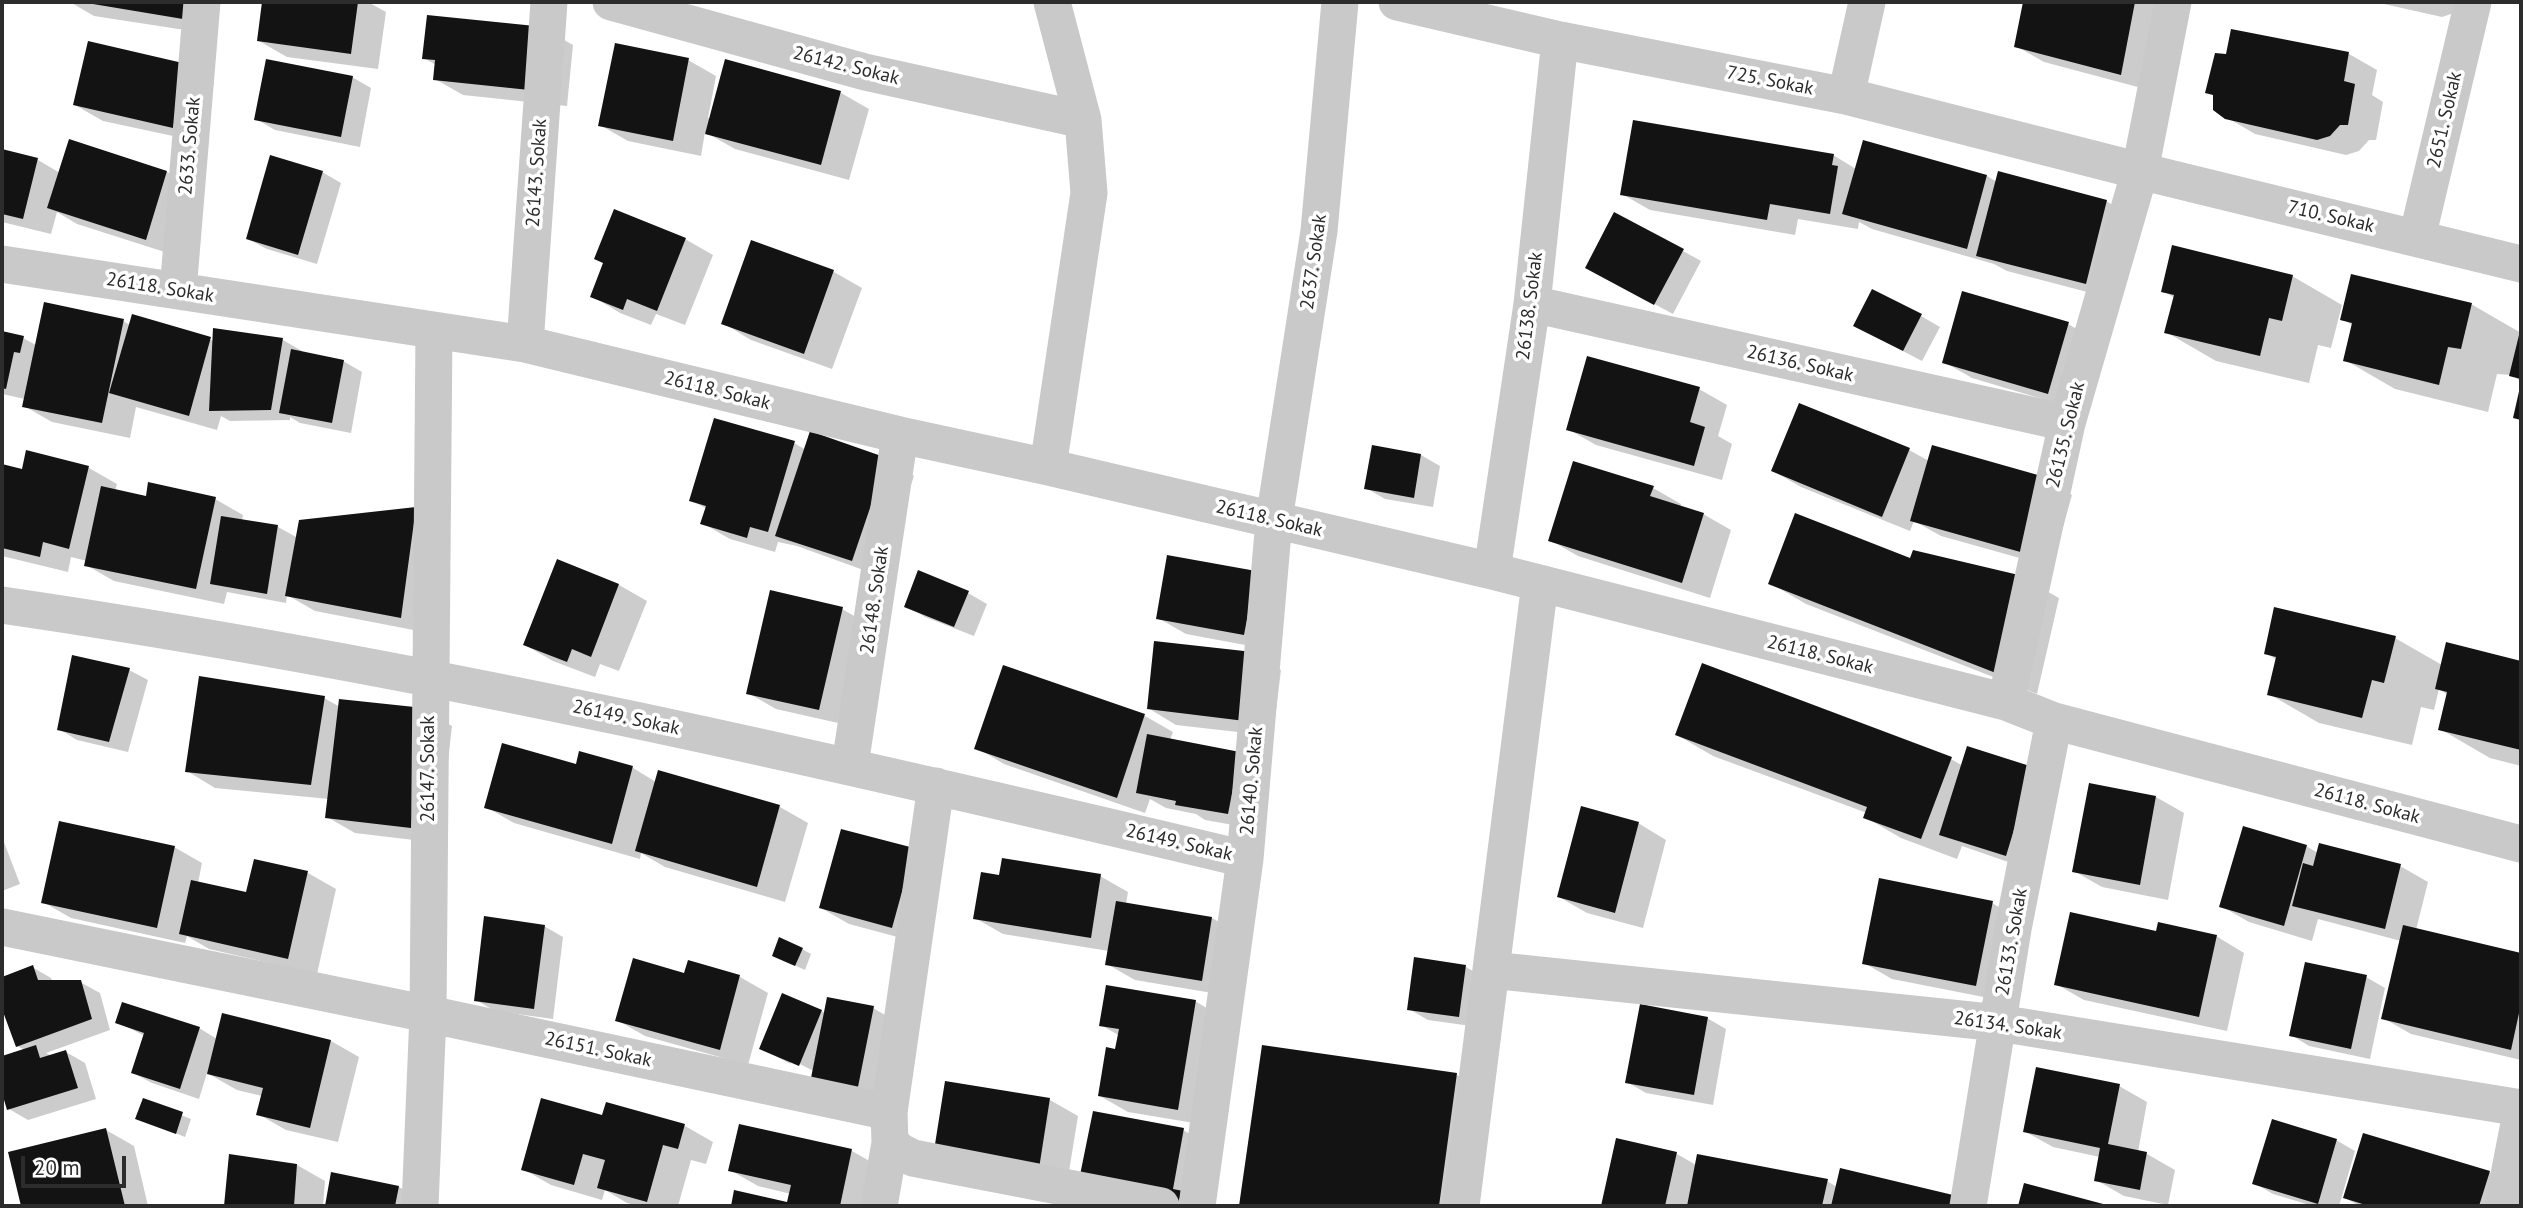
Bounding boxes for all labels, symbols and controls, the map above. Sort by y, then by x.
street label: 26142. Sokak [790,42,902,90]
street label: 725. Sokak [1725,61,1815,101]
street label: 2651. Sokak [2423,69,2467,171]
street label: 2633. Sokak [174,96,206,196]
street label: 26143. Sokak [522,118,552,228]
street label: 710. Sokak [2286,196,2376,238]
street label: 2637. Sokak [1296,213,1332,311]
street label: 26138. Sokak [1512,251,1548,361]
street label: 26118. Sokak [104,268,216,308]
street label: 26136. Sokak [1744,341,1856,387]
street label: 26118. Sokak [661,367,773,415]
street label: 26135. Sokak [2042,379,2090,491]
street label: 26118. Sokak [1213,496,1325,542]
street label: 26148. Sokak [856,545,894,655]
street label: 26118. Sokak [1764,631,1876,679]
street label: 26149. Sokak [570,696,682,740]
street label: 26147. Sokak [418,716,440,822]
street label: 26140. Sokak [1236,726,1268,836]
street label: 26118. Sokak [2311,779,2423,829]
street label: 26149. Sokak [1123,820,1235,866]
street label: 26133. Sokak [1991,886,2033,998]
street label: 26134. Sokak [1953,1007,2063,1045]
street label: 26151. Sokak [542,1028,654,1072]
scale bar [24,1142,130,1186]
text: 20 m [34,1154,80,1181]

